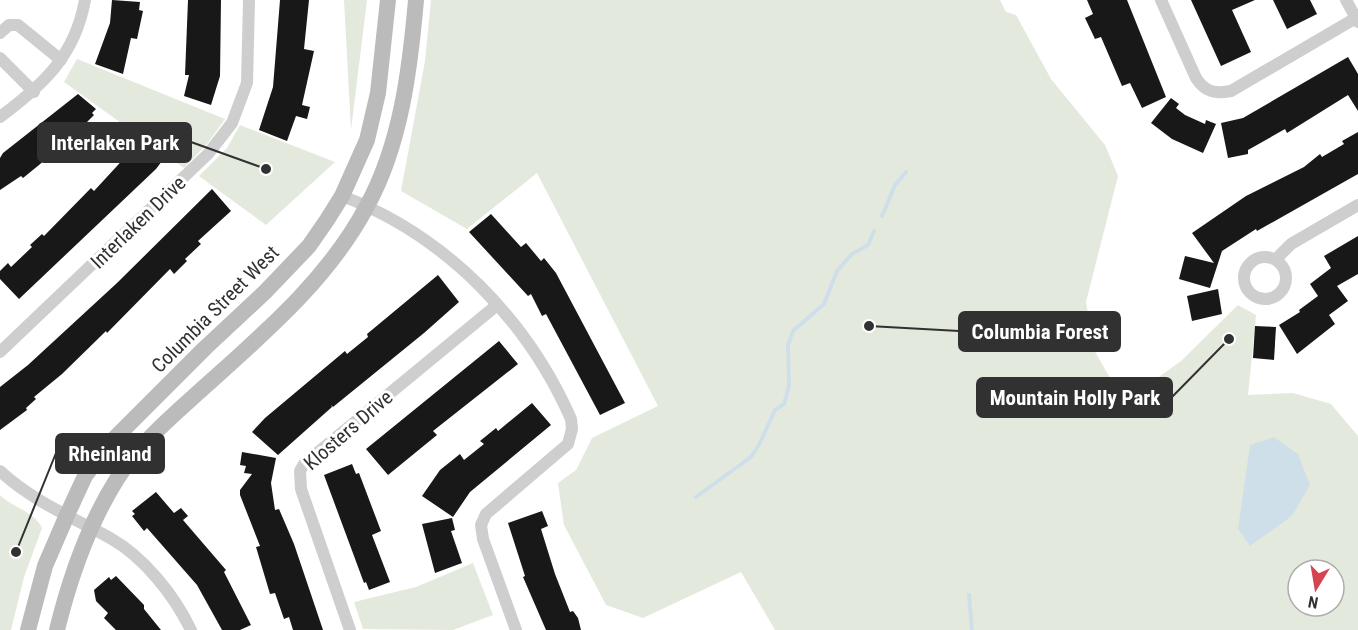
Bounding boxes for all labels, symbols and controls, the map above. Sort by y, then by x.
callout: Interlaken Park [38,123,191,162]
text: Interlaken Park [51,131,180,155]
street label: Interlaken Drive [86,171,190,273]
street label: Columbia Street West [146,240,284,378]
callout: Columbia Forest [959,312,1120,351]
text: Columbia Forest [971,320,1109,344]
callout: Mountain Holly Park [977,378,1172,417]
street label: Klosters Drive [299,385,397,475]
text: Mountain Holly Park [990,386,1161,410]
callout: Rheinland [56,434,164,473]
text: Rheinland [68,442,152,466]
north arrow [1286,558,1346,618]
text: N [1307,592,1320,612]

